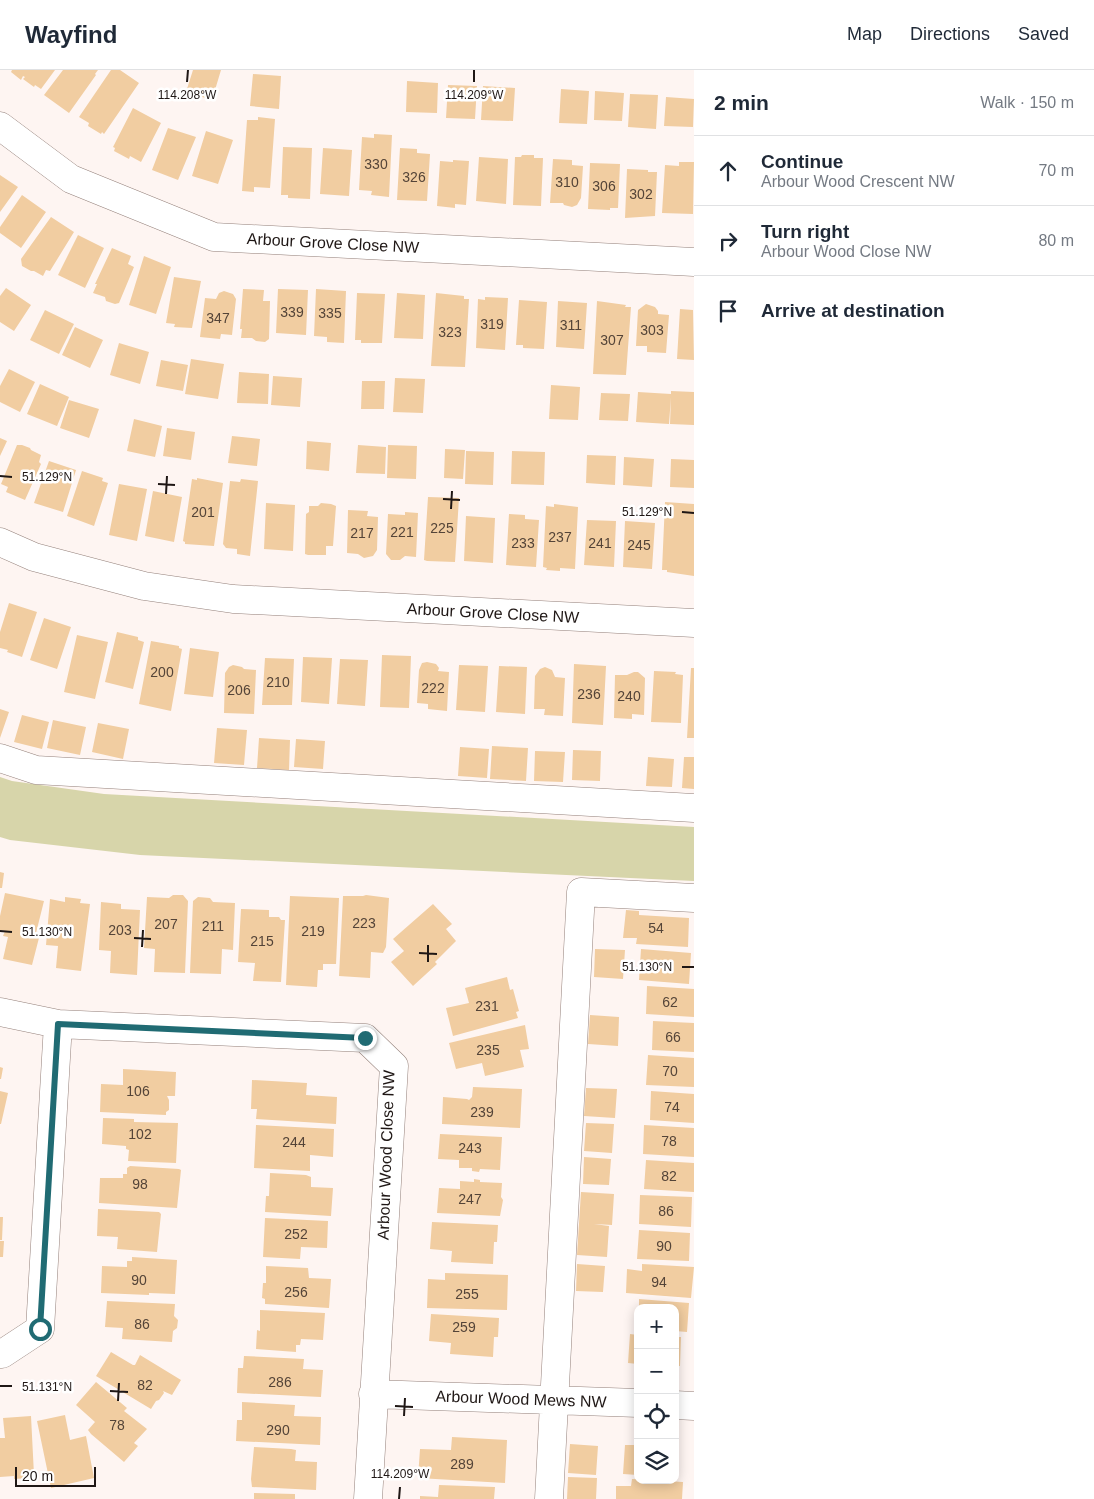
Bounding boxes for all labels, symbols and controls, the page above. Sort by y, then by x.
text: Wayfind [25,21,117,48]
text: Map [847,24,882,44]
text: Directions [910,24,990,44]
text: Saved [1018,24,1069,44]
text: 114.208°W [158,88,217,102]
text: 114.209°W [445,88,504,102]
text: 2 min [714,91,769,114]
text: Walk · 150 m [980,94,1074,111]
text: Continue [761,151,843,172]
house number: 330 [364,156,388,172]
icon: ahead [714,157,742,185]
text: 70 m [1038,162,1074,179]
house number: 326 [402,169,426,185]
text: Arbour Wood Crescent NW [761,173,955,190]
house number: 310 [555,174,579,190]
house number: 306 [592,178,616,194]
house number: 302 [629,186,653,202]
text: Turn right [761,221,849,242]
icon: right [714,227,742,255]
street label: Arbour Grove Close NW [246,230,420,256]
text: 80 m [1038,232,1074,249]
text: Arbour Wood Close NW [761,243,931,260]
icon: arrive [714,297,742,325]
text: Arrive at destination [761,300,945,321]
house number: 339 [280,304,304,320]
house number: 335 [318,305,342,321]
house number: 347 [206,310,230,326]
house number: 319 [480,316,504,332]
house number: 311 [560,317,582,333]
house number: 303 [640,322,664,338]
house number: 323 [438,324,462,340]
house number: 307 [600,332,624,348]
text: 51.129°N [22,470,72,484]
house number: 201 [191,504,215,520]
text: 51.129°N [622,505,672,519]
house number: 225 [430,520,454,536]
house number: 221 [390,524,414,540]
house number: 217 [350,525,374,541]
house number: 237 [548,529,572,545]
house number: 233 [511,535,535,551]
house number: 241 [588,535,612,551]
house number: 245 [627,537,651,553]
street label: Arbour Grove Close NW [406,600,580,626]
house number: 200 [150,664,174,680]
house number: 210 [266,674,290,690]
house number: 222 [421,680,445,696]
house number: 206 [227,682,251,698]
house number: 236 [577,686,601,702]
house number: 240 [617,688,641,704]
house number: 223 [352,915,376,931]
house number: 207 [154,916,178,932]
house number: 211 [202,918,224,934]
house number: 54 [648,920,664,936]
house number: 203 [108,922,132,938]
house number: 219 [301,923,325,939]
text: 51.130°N [22,925,72,939]
house number: 215 [250,933,274,949]
text: 51.130°N [622,960,672,974]
house number: 62 [662,994,678,1010]
house number: 231 [475,998,499,1014]
route end [354,1027,377,1050]
house number: 66 [665,1029,681,1045]
house number: 235 [476,1042,500,1058]
house number: 70 [662,1063,678,1079]
street label: Arbour Wood Close NW [375,1069,397,1240]
house number: 106 [126,1083,150,1099]
house number: 74 [664,1099,680,1115]
house number: 239 [470,1104,494,1120]
house number: 102 [128,1126,152,1142]
house number: 78 [661,1133,677,1149]
house number: 244 [282,1134,306,1150]
house number: 243 [458,1140,482,1156]
house number: 82 [661,1168,677,1184]
house number: 98 [132,1176,148,1192]
house number: 247 [458,1191,482,1207]
house number: 86 [658,1203,674,1219]
house number: 252 [284,1226,308,1242]
house number: 90 [656,1238,672,1254]
house number: 90 [131,1272,147,1288]
house number: 94 [651,1274,667,1290]
house number: 256 [284,1284,308,1300]
house number: 255 [455,1286,479,1302]
map controls [634,1304,679,1484]
button: + [634,1304,679,1349]
house number: 86 [134,1316,150,1332]
route start [29,1318,52,1341]
house number: 259 [452,1319,476,1335]
button: − [634,1349,679,1394]
house number: 286 [268,1374,292,1390]
house number: 82 [137,1377,153,1393]
text: 51.131°N [22,1380,72,1394]
street label: Arbour Wood Mews NW [435,1388,608,1411]
button: locate [634,1394,679,1439]
house number: 78 [109,1417,125,1433]
house number: 290 [266,1422,290,1438]
button: layers [634,1439,679,1484]
house number: 289 [450,1456,474,1472]
scale bar [15,1464,96,1487]
text: 114.209°W [371,1467,430,1481]
text: 20 m [22,1468,53,1484]

